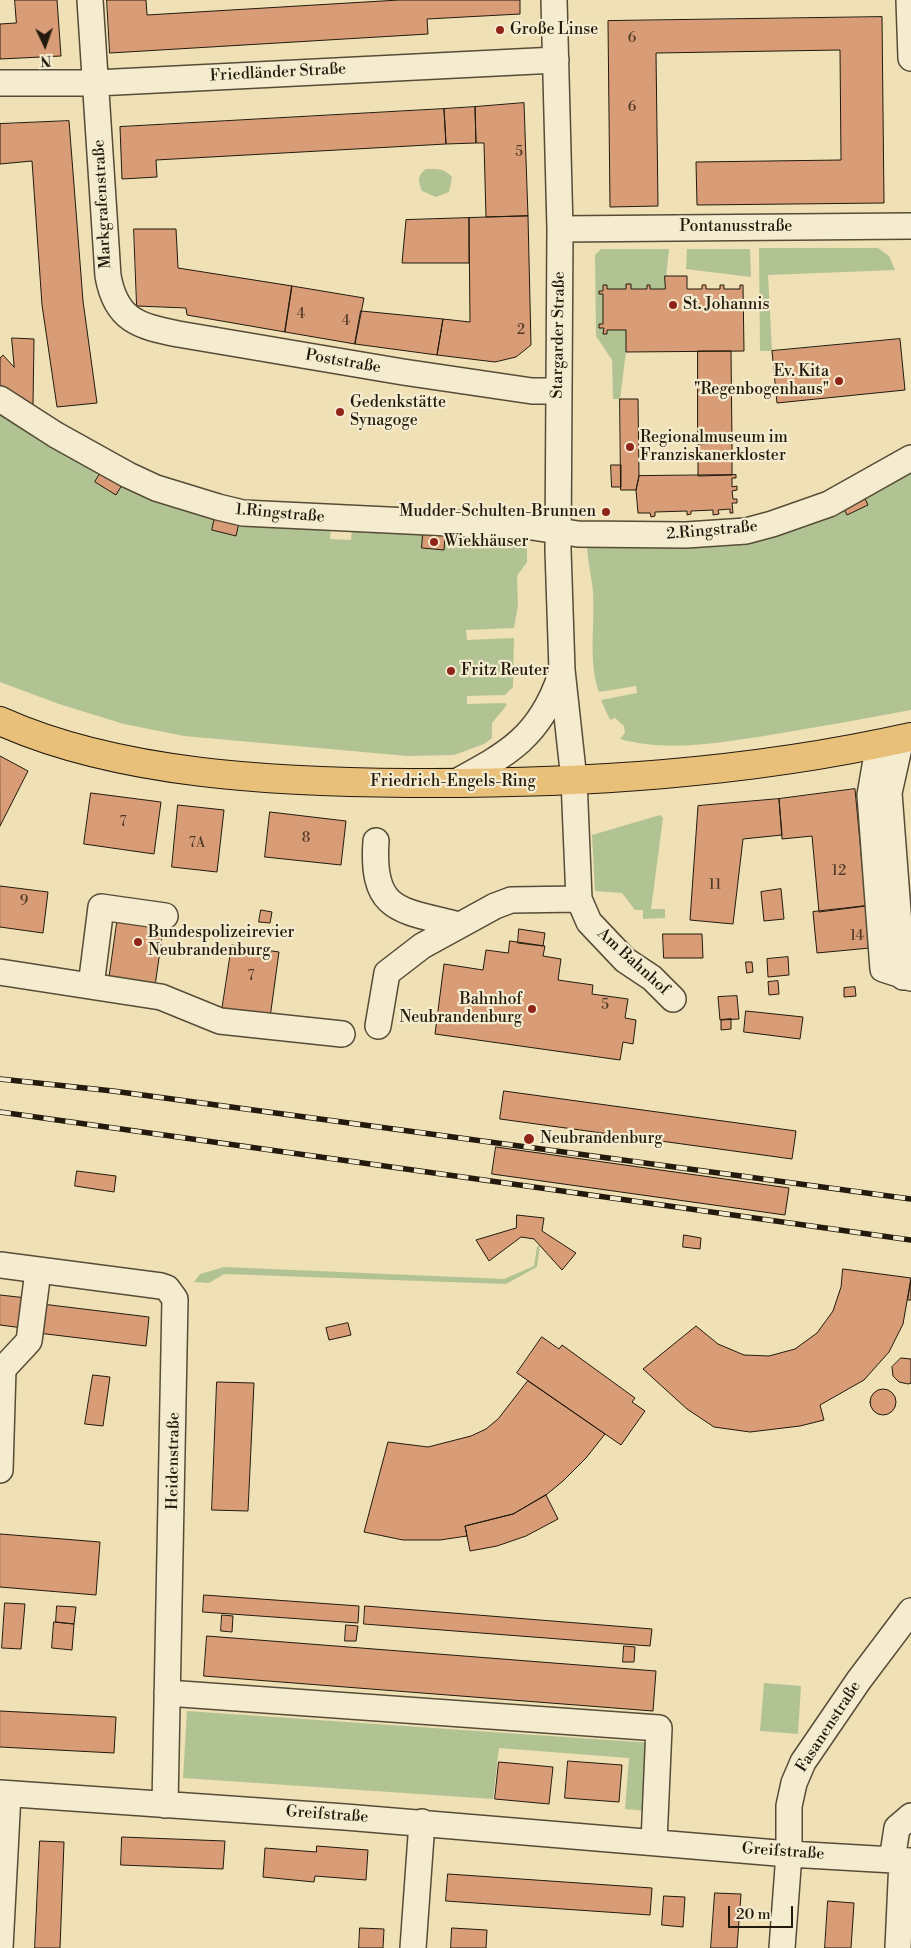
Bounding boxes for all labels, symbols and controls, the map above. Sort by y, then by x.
north arrow [20,20,70,70]
place label: Große Linse [510,20,598,40]
marker: Große Linse [494,24,506,36]
house number: 6 [628,31,636,47]
text: N [40,51,52,69]
street label: Friedländer Straße [209,60,347,86]
house number: 6 [628,100,636,116]
street label: Markgrafenstraße [90,139,116,269]
house number: 5 [515,145,523,161]
street label: Pontanusstraße [680,217,792,237]
street label: Stargarder Straße [548,271,570,399]
place label: St. Johannis [683,295,770,315]
marker: St. Johannis [667,299,679,311]
house number: 4 [297,307,305,323]
house number: 4 [342,314,350,330]
house number: 2 [517,323,525,339]
street label: Poststraße [304,346,382,378]
place label: Ev. Kita "Regenbogenhaus" [694,362,829,400]
marker: Ev. Kita "Regenbogenhaus" [833,375,845,387]
place label: Gedenkstätte Synagoge [350,393,446,431]
marker: Gedenkstätte Synagoge [334,406,346,418]
place label: Regionalmuseum im Franziskanerkloster [640,428,788,466]
marker: Regionalmuseum im Franziskanerkloster [624,441,636,453]
street label: 1.Ringstraße [234,501,326,527]
place label: Mudder-Schulten-Brunnen [399,502,596,522]
marker: Mudder-Schulten-Brunnen [600,506,612,518]
street label: 2.Ringstraße [665,517,759,545]
place label: Wiekhäuser [444,532,528,552]
marker: Wiekhäuser [428,536,440,548]
place label: Fritz Reuter [461,661,549,681]
marker: Fritz Reuter [445,665,457,677]
street label: Friedrich-Engels-Ring [370,772,536,792]
house number: 7 [119,815,127,831]
house number: 8 [302,831,310,847]
house number: 7A [189,836,205,852]
house number: 12 [832,864,846,880]
house number: 11 [709,878,721,894]
house number: 9 [20,894,28,910]
place label: Bundespolizeirevier Neubrandenburg [148,923,294,961]
street label: Am Bahnhof [593,924,673,1000]
house number: 14 [850,929,864,945]
marker: Bundespolizeirevier Neubrandenburg [132,936,144,948]
house number: 7 [247,969,255,985]
place label: Bahnhof Neubrandenburg [399,990,522,1028]
house number: 5 [601,998,609,1014]
marker: Bahnhof Neubrandenburg [526,1003,538,1015]
place label: Neubrandenburg [540,1129,663,1149]
marker: Neubrandenburg [522,1132,536,1146]
street label: Heidenstraße [164,1412,184,1510]
street label: Fasanenstraße [792,1678,866,1776]
street label: Greifstraße [285,1803,369,1827]
street label: Greifstraße [741,1840,825,1864]
scale bar [731,1896,796,1928]
text: 20 m [736,1905,771,1924]

